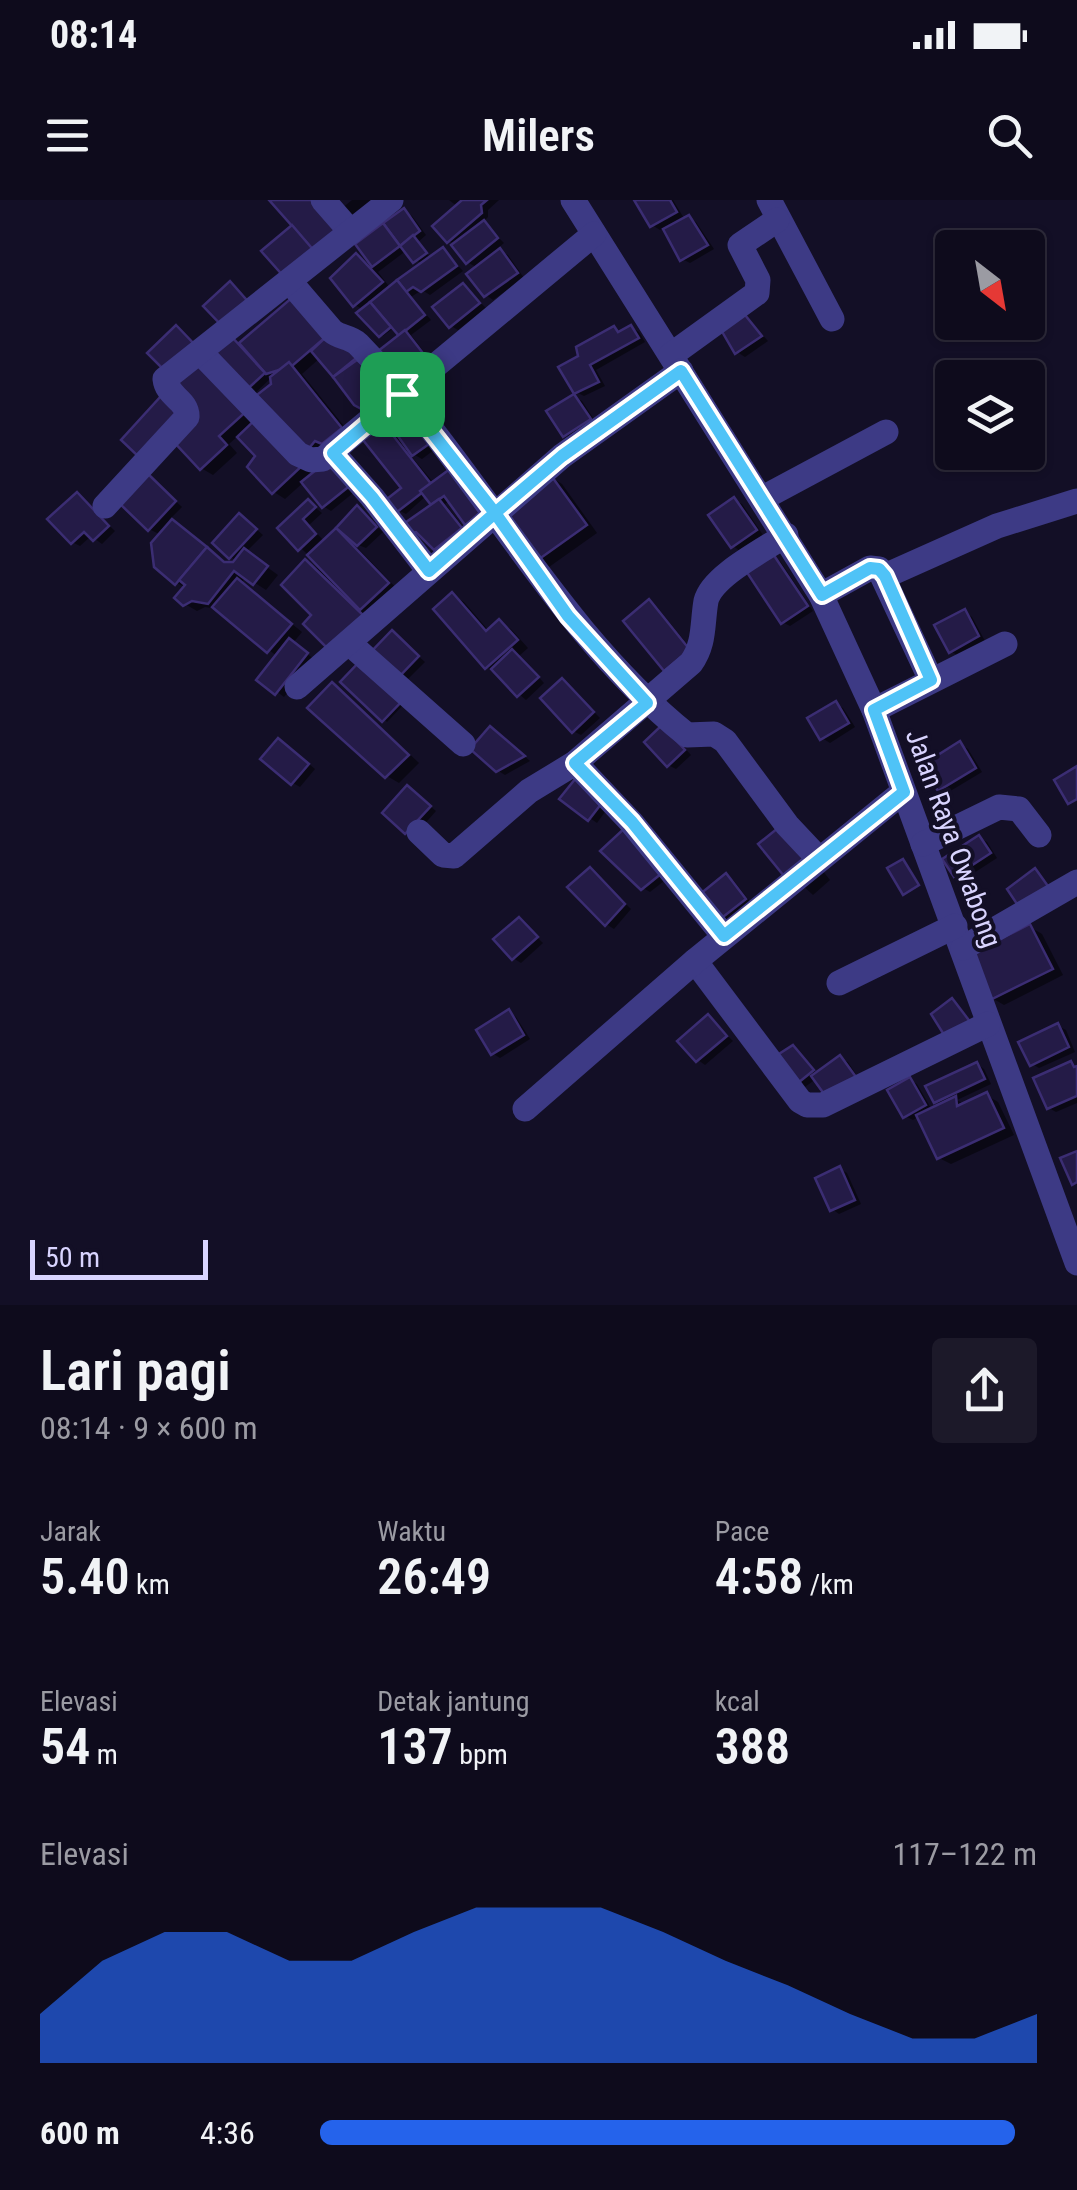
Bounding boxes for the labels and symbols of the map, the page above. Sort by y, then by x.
north arrow [935,230,1045,340]
pin [360,352,445,437]
street label: Jalan Raya Owabong [899,725,1008,952]
scale bar [30,1235,208,1280]

